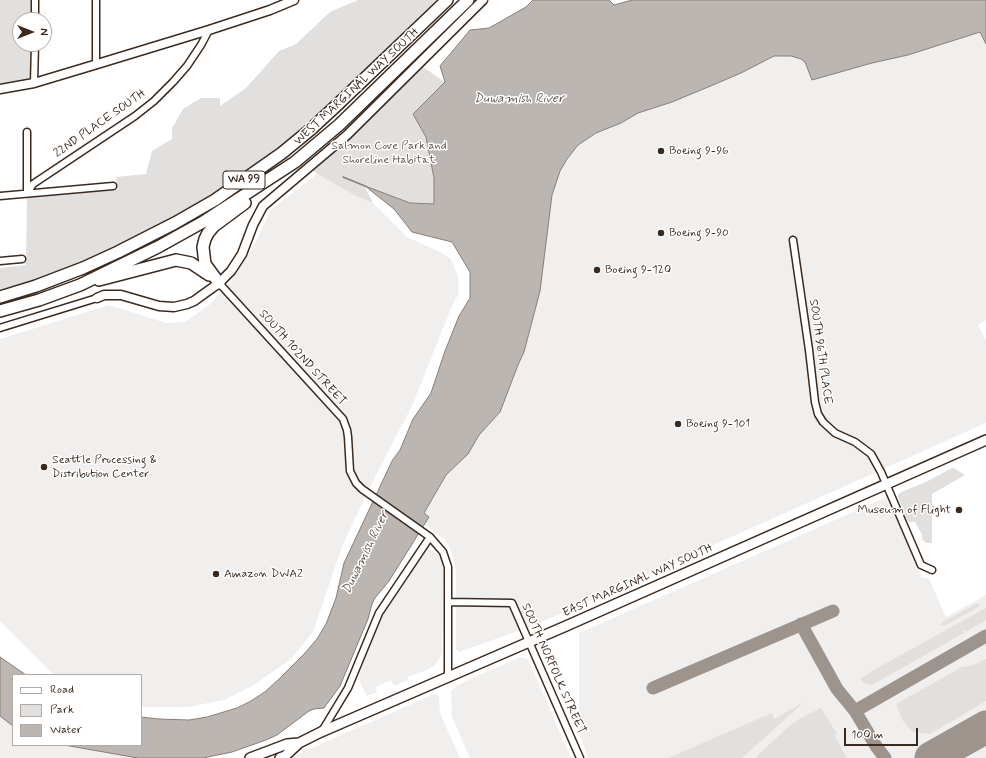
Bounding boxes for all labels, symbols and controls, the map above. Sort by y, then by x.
north arrow [12,12,52,52]
street label: WEST MARGINAL WAY SOUTH [291,25,423,149]
text: N [36,28,50,36]
street label: 22ND PLACE SOUTH [51,87,149,161]
water label: Duwamish River [474,91,564,107]
park label: Salmon Cove Park and Shoreline Habitat [331,139,447,167]
place label: Boeing 9-96 [669,144,729,158]
marker: Boeing 9-96 [656,146,666,156]
road number: WA 99 [223,171,265,189]
place label: Boeing 9-90 [669,226,729,240]
marker: Boeing 9-90 [656,228,666,238]
place label: Boeing 9-120 [605,263,671,277]
marker: Boeing 9-120 [592,265,602,275]
street label: SOUTH 96TH PLACE [805,298,835,406]
street label: SOUTH 102ND STREET [255,307,349,409]
place label: Boeing 9-101 [686,417,750,431]
marker: Boeing 9-101 [673,419,683,429]
place label: Seattle Processing & Distribution Center [52,453,157,481]
marker: Seattle Processing & Distribution Center [39,462,49,472]
place label: Museum of Flight [857,503,951,517]
marker: Museum of Flight [954,505,964,515]
water label: Duwamish River [339,509,393,597]
street label: EAST MARGINAL WAY SOUTH [561,541,715,621]
place label: Amazon DWA2 [224,567,303,581]
marker: Amazon DWA2 [211,569,221,579]
street label: SOUTH NORFOLK STREET [518,601,588,737]
legend [12,674,142,746]
text: Road [50,682,74,698]
text: Park [50,702,74,718]
scale bar [846,720,920,746]
text: Water [50,722,82,738]
text: 100 m [851,727,883,743]

